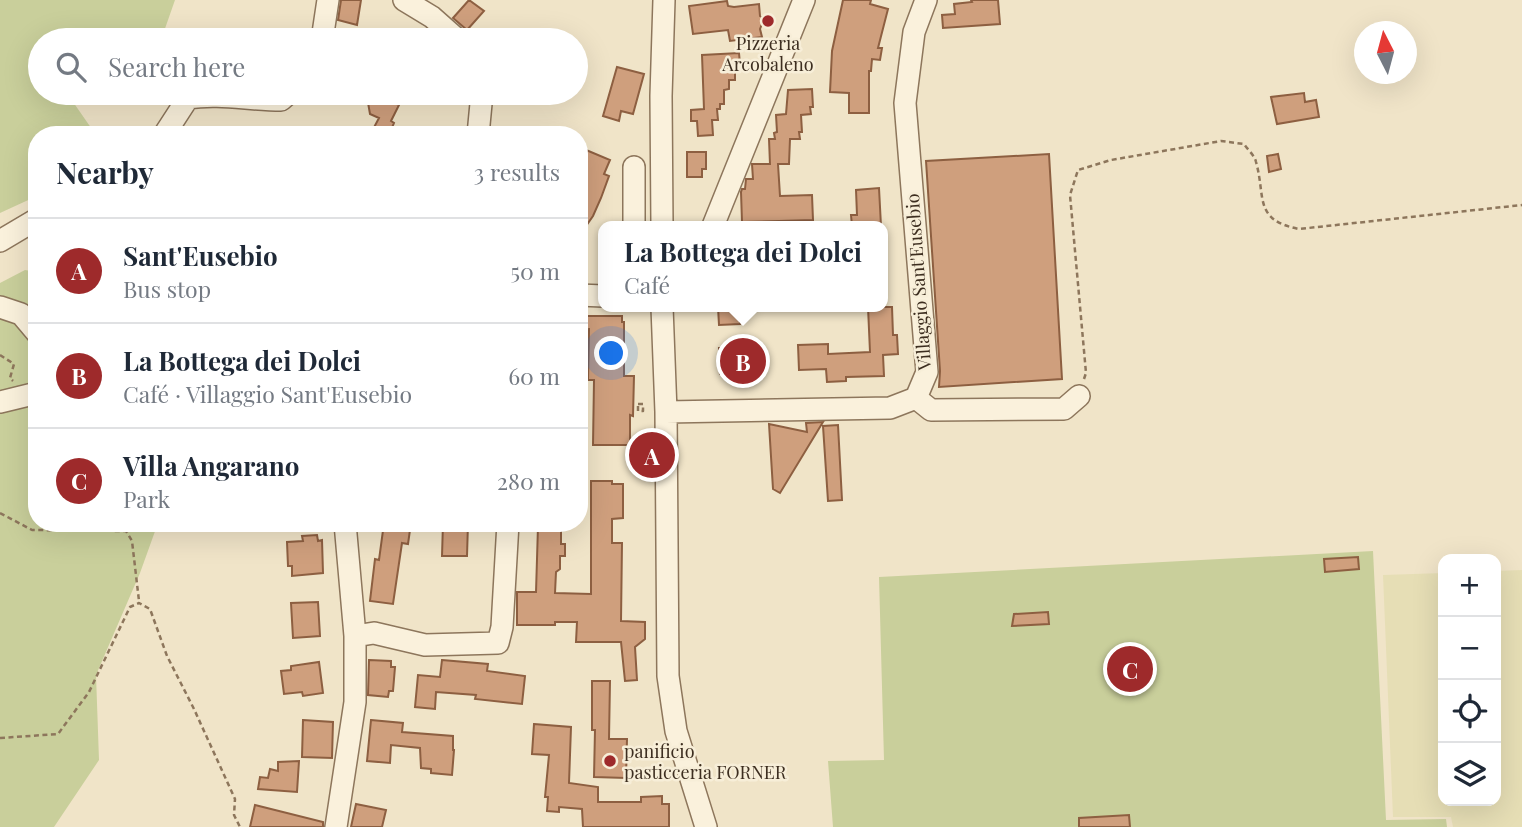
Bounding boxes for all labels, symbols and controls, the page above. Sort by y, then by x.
marker: Pizzeria Arcobaleno [760,13,776,29]
north arrow [1354,21,1417,84]
search box [28,28,588,105]
place label: Pizzeria Arcobaleno [721,31,814,76]
icon: search [52,48,90,86]
text: Search here [108,49,245,84]
text: Nearby [56,152,154,192]
text: 3 results [474,156,560,187]
street label: Villaggio Sant'Eusebio [900,193,936,372]
popup [598,221,888,312]
text: La Bottega dei Dolci [624,234,862,269]
text: Sant'Eusebio [123,238,278,273]
text: A [71,255,87,286]
text: 50 m [511,255,560,286]
text: Café [624,269,670,300]
text: Bus stop [123,273,211,304]
pin: B [720,335,766,387]
your location [594,336,628,370]
text: La Bottega dei Dolci [123,343,361,378]
text: B [71,360,87,391]
text: 60 m [508,360,560,391]
text: Café · Villaggio Sant'Eusebio [123,378,412,409]
pin: A [629,429,675,481]
text: Villa Angarano [123,448,300,483]
text: C [71,465,87,496]
text: 280 m [497,465,560,496]
text: Park [123,483,170,514]
map controls [1438,554,1501,806]
button: + [1438,554,1501,617]
button: − [1438,617,1501,680]
pin: C [1107,643,1153,695]
button: locate [1438,680,1501,743]
place label: panificio pasticceria FORNER [624,739,787,784]
button: layers [1438,743,1501,806]
marker: panificio pasticceria FORNER [602,753,618,769]

